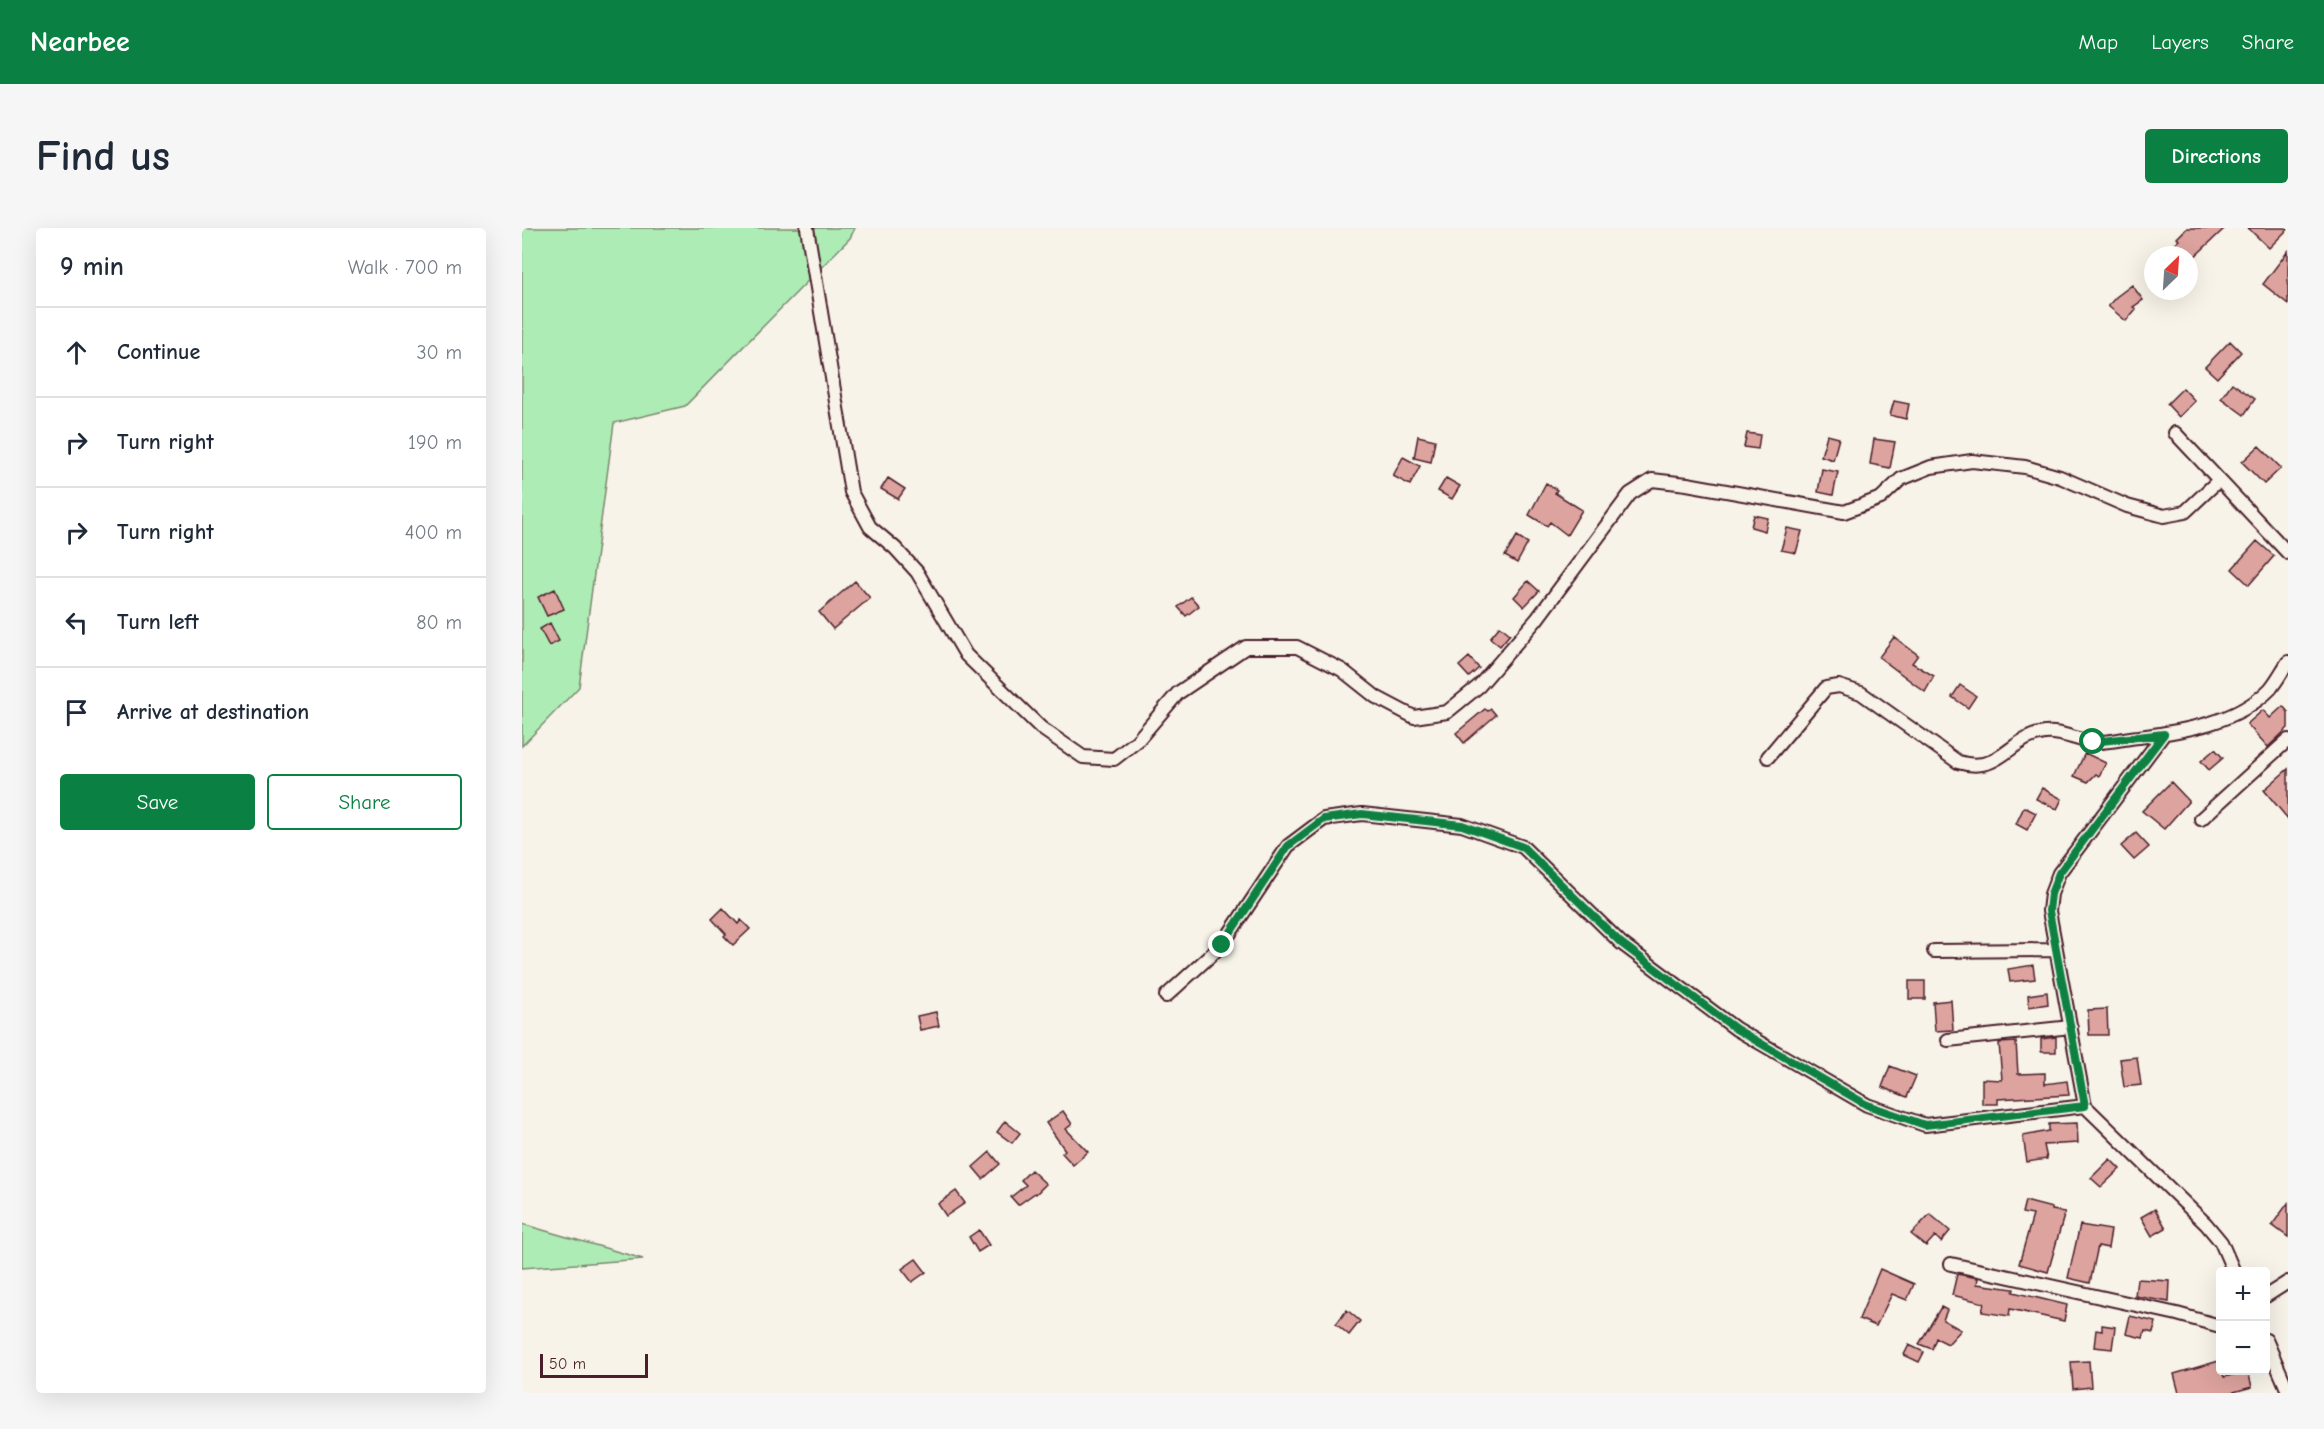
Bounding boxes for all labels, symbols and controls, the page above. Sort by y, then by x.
text: Nearbee [30,26,130,58]
text: Map [2079,30,2118,54]
text: Layers [2151,30,2209,54]
text: Share [2242,30,2294,54]
button: Directions [2145,129,2288,183]
text: Find us [36,132,170,181]
north arrow [2144,246,2198,300]
text: 9 min [60,252,124,282]
text: Walk · 700 m [348,256,462,279]
icon: ahead [60,336,93,369]
text: Continue [117,339,200,365]
text: 30 m [416,341,462,364]
icon: right [60,426,93,459]
text: Turn right [117,429,214,455]
text: 190 m [408,431,462,454]
icon: right [60,516,93,549]
text: Turn right [117,519,214,545]
text: 400 m [405,521,462,544]
icon: left [60,606,93,639]
text: Turn left [117,609,199,635]
text: 80 m [416,611,462,634]
icon: arrive [60,696,93,729]
text: Arrive at destination [117,699,309,725]
route start [2079,728,2105,754]
button: Save [60,774,255,830]
button: Share [267,774,462,830]
route end [1208,931,1234,957]
map controls [2216,1267,2270,1375]
button: + [2216,1267,2270,1321]
button: − [2216,1321,2270,1375]
scale bar [540,1351,648,1378]
text: 50 m [549,1355,586,1373]

